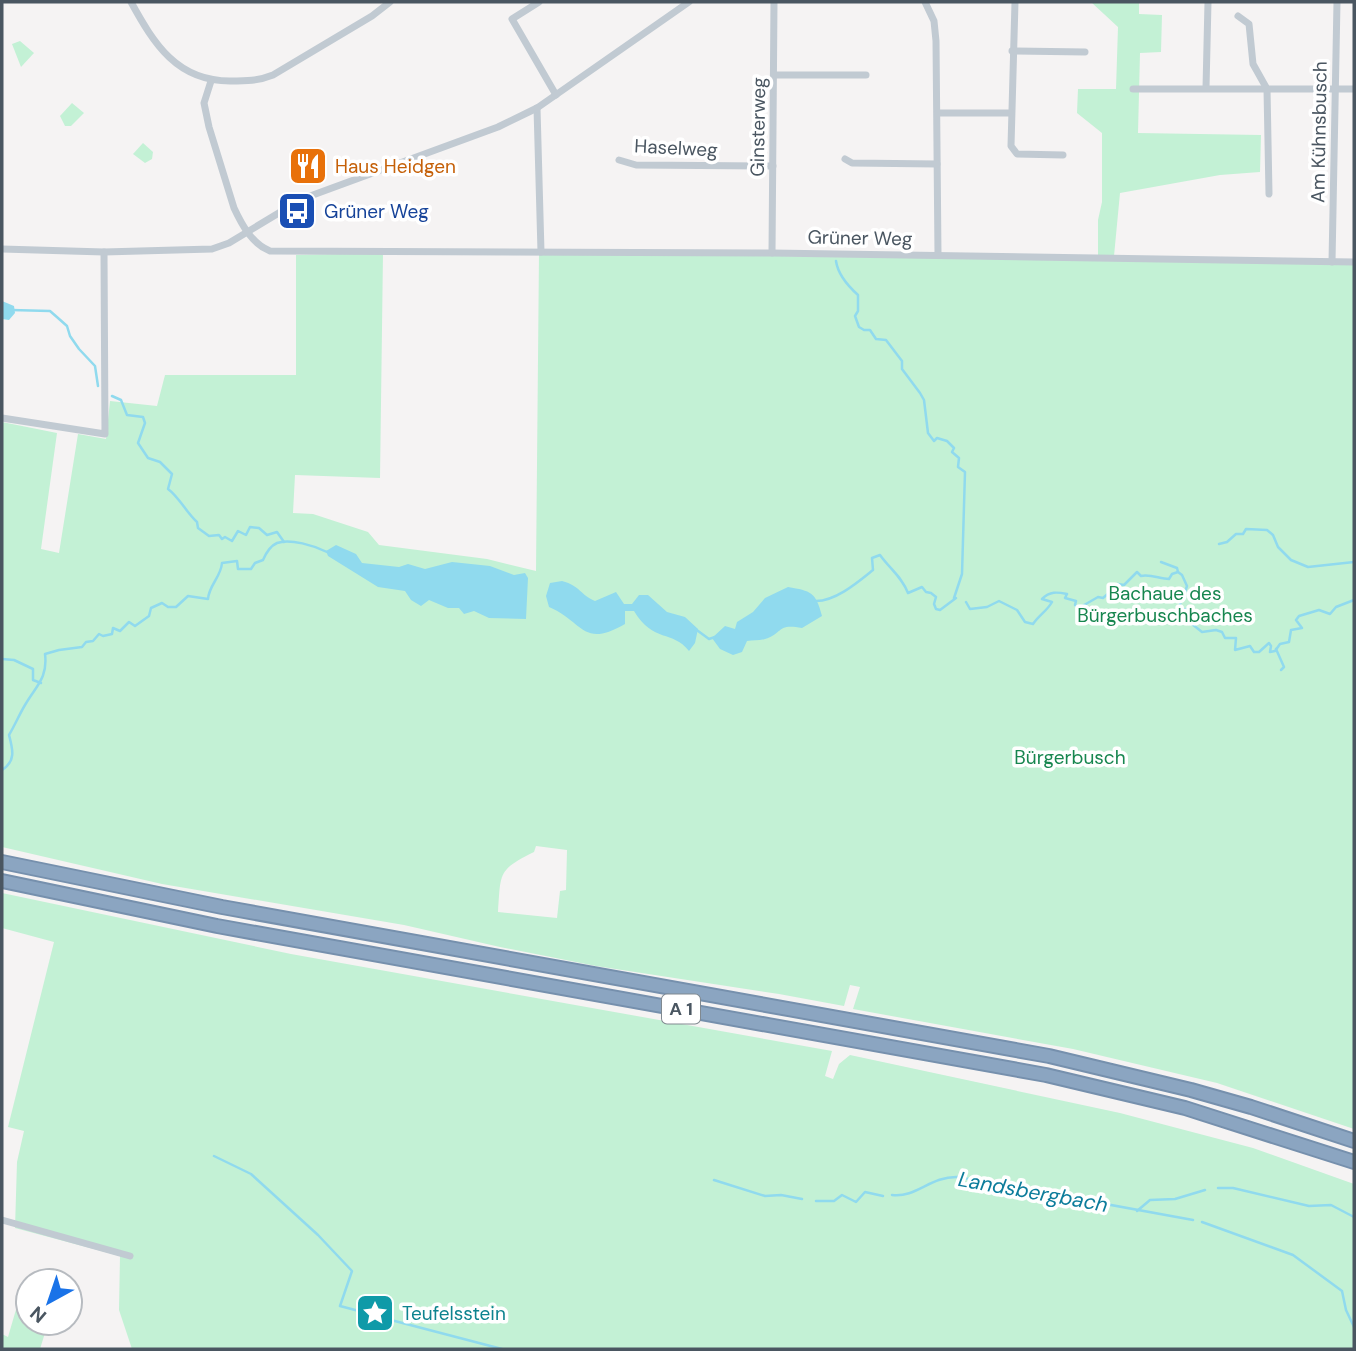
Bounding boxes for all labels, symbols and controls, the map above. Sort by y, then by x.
street label: Am Kühnsbusch [1305,61,1333,203]
street label: Ginsterweg [745,77,771,177]
street label: Haselweg [634,133,719,163]
restaurant icon: Haus Heidgen [287,145,329,187]
place label: Haus Heidgen [335,154,456,179]
bus stop icon: Grüner Weg [276,190,318,232]
place label: Grüner Weg [324,199,429,224]
street label: Grüner Weg [807,225,913,251]
park label: Bachaue des Bürgerbuschbaches [1077,581,1253,628]
park label: Bürgerbusch [1014,745,1126,770]
road number: A 1 [662,994,700,1024]
water label: Landsbergbach [956,1165,1110,1219]
north arrow [14,1267,84,1337]
place icon: Teufelsstein [354,1292,396,1334]
text: N [25,1301,52,1329]
place label: Teufelsstein [402,1301,506,1326]

